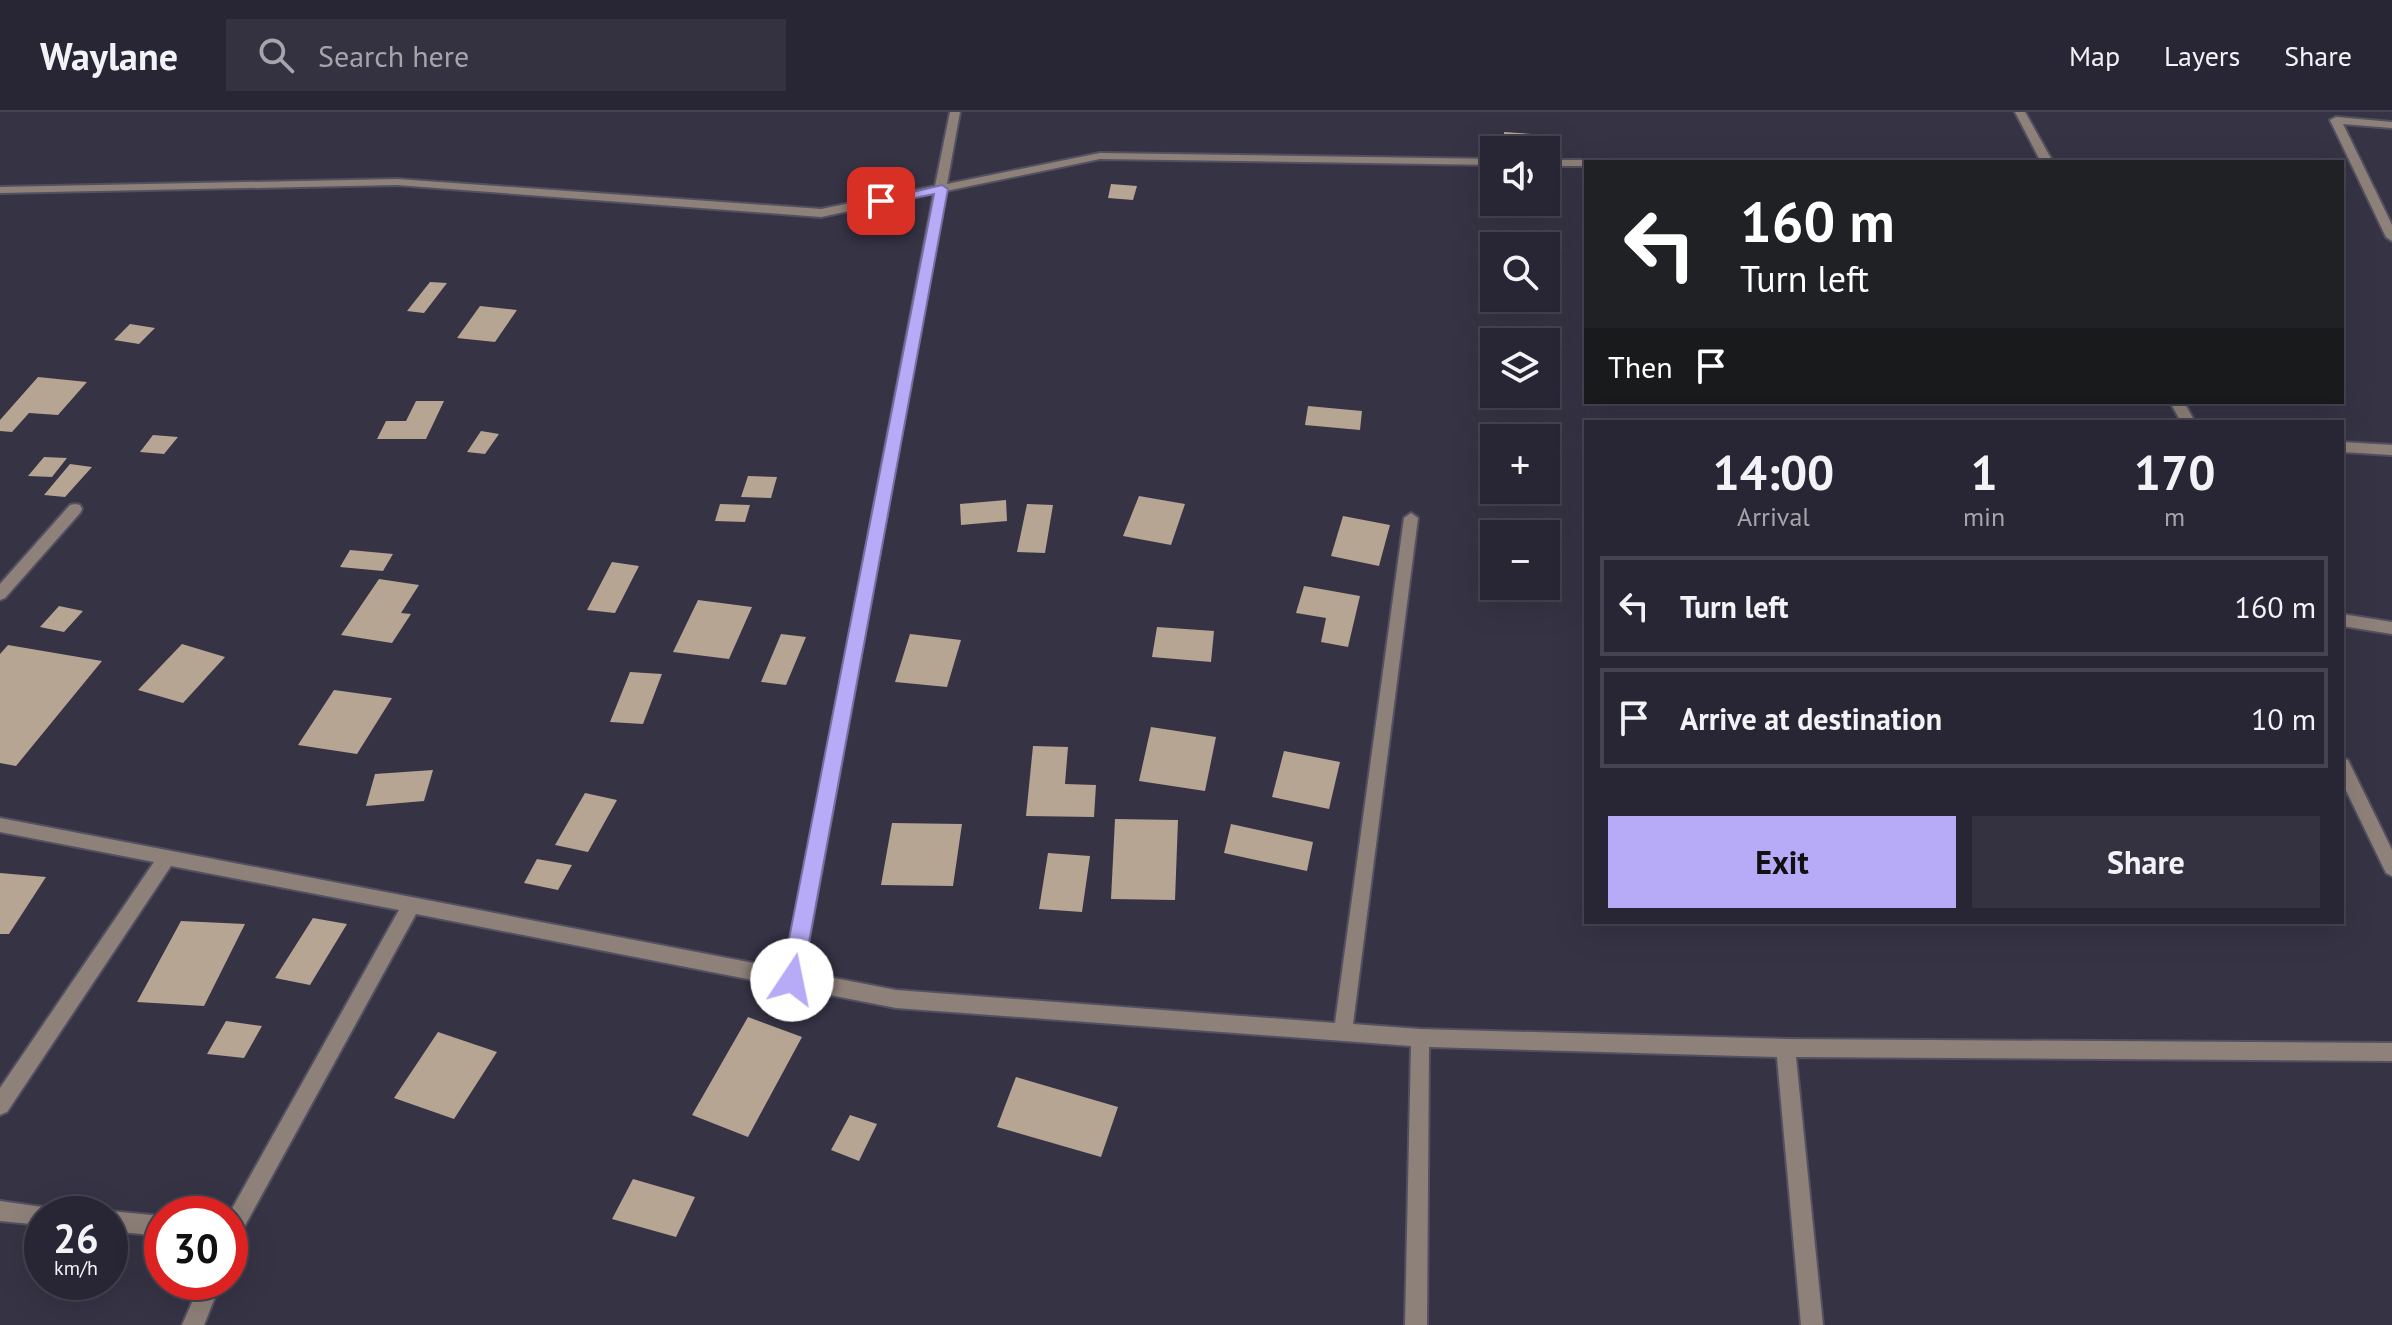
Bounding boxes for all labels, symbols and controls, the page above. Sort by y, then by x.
search box [226,19,786,91]
text: Waylane [40,31,178,80]
icon: search [254,33,298,77]
text: Search here [318,36,469,75]
text: Map [2069,37,2120,74]
text: Layers [2164,37,2240,74]
text: Share [2284,37,2352,74]
map controls [1480,136,1560,600]
button: sound [1480,136,1560,216]
pin [847,167,915,235]
icon: arrive [859,179,903,223]
text: 160 m [1740,185,1895,257]
icon: left [1608,192,1712,296]
button: search [1480,232,1560,312]
text: Turn left [1740,255,1869,302]
button: layers [1480,328,1560,408]
icon: arrive [1689,344,1733,388]
text: Then [1608,347,1673,386]
button: + [1480,424,1560,504]
text: 14:00 [1713,441,1834,503]
text: 1 [1970,441,1998,503]
text: 170 [2134,441,2215,503]
text: Arrival [1737,500,1810,533]
text: min [1963,500,2005,533]
text: m [2164,500,2185,533]
button: − [1480,520,1560,600]
icon: left [1612,584,1656,628]
text: Turn left [1680,587,1788,626]
text: 160 m [2235,587,2316,626]
icon: arrive [1612,696,1656,740]
text: Arrive at destination [1680,699,1942,738]
text: 10 m [2251,699,2316,738]
button: Exit [1608,816,1956,908]
button: Share [1972,816,2320,908]
position arrow [750,938,834,1022]
speed limit sign: 30 [144,1196,248,1300]
text: 26 [53,1212,99,1264]
text: km/h [54,1255,98,1281]

